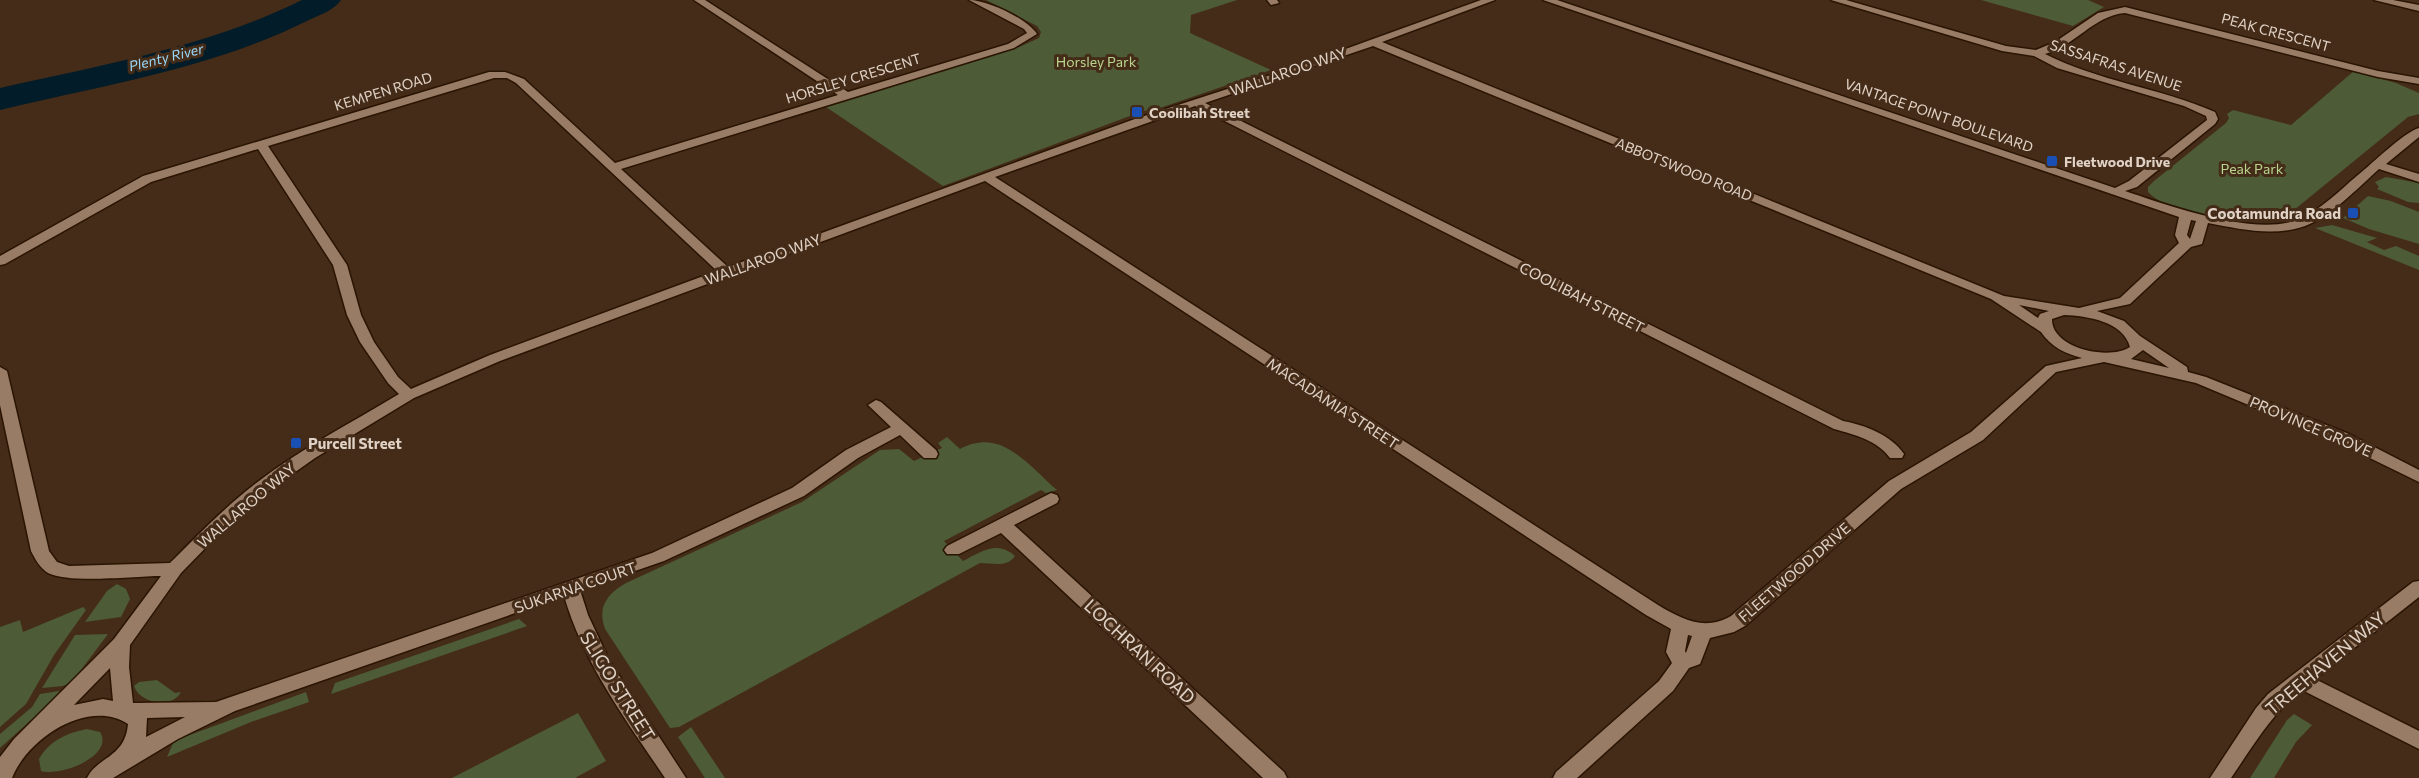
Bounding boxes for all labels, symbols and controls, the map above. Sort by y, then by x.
street label: PEAK CRESCENT [2220,9,2332,55]
street label: SASSAFRAS AVENUE [2048,36,2184,94]
water label: Plenty River [127,39,206,74]
street label: WALLAROO WAY [1227,43,1349,99]
street label: HORSLEY CRESCENT [783,49,923,107]
park label: Horsley Park [1056,53,1137,70]
street label: KEMPEN ROAD [332,68,434,114]
street label: VANTAGE POINT BOULEVARD [1842,75,2036,155]
place label: Coolibah Street [1149,104,1250,121]
marker: Coolibah Street [1130,105,1144,119]
street label: ABBOTSWOOD ROAD [1613,134,1755,204]
place label: Fleetwood Drive [2064,153,2170,170]
marker: Fleetwood Drive [2045,154,2059,168]
park label: Peak Park [2221,160,2284,177]
place label: Cootamundra Road [2207,204,2341,222]
marker: Cootamundra Road [2346,206,2360,220]
street label: WALLAROO WAY [702,230,824,288]
street label: COOLIBAH STREET [1517,258,1648,336]
street label: MACADAMIA STREET [1264,354,1403,453]
street label: PROVINCE GROVE [2247,392,2375,460]
place label: Purcell Street [308,434,402,452]
marker: Purcell Street [289,436,303,450]
street label: WALLAROO WAY [193,459,299,551]
street label: FLEETWOOD DRIVE [1734,518,1854,626]
street label: SUKARNA COURT [512,558,639,616]
street label: LOCHRAN ROAD [1080,594,1200,708]
street label: TREEHAVEN WAY [2261,606,2389,719]
street label: SLIGO STREET [576,628,660,744]

